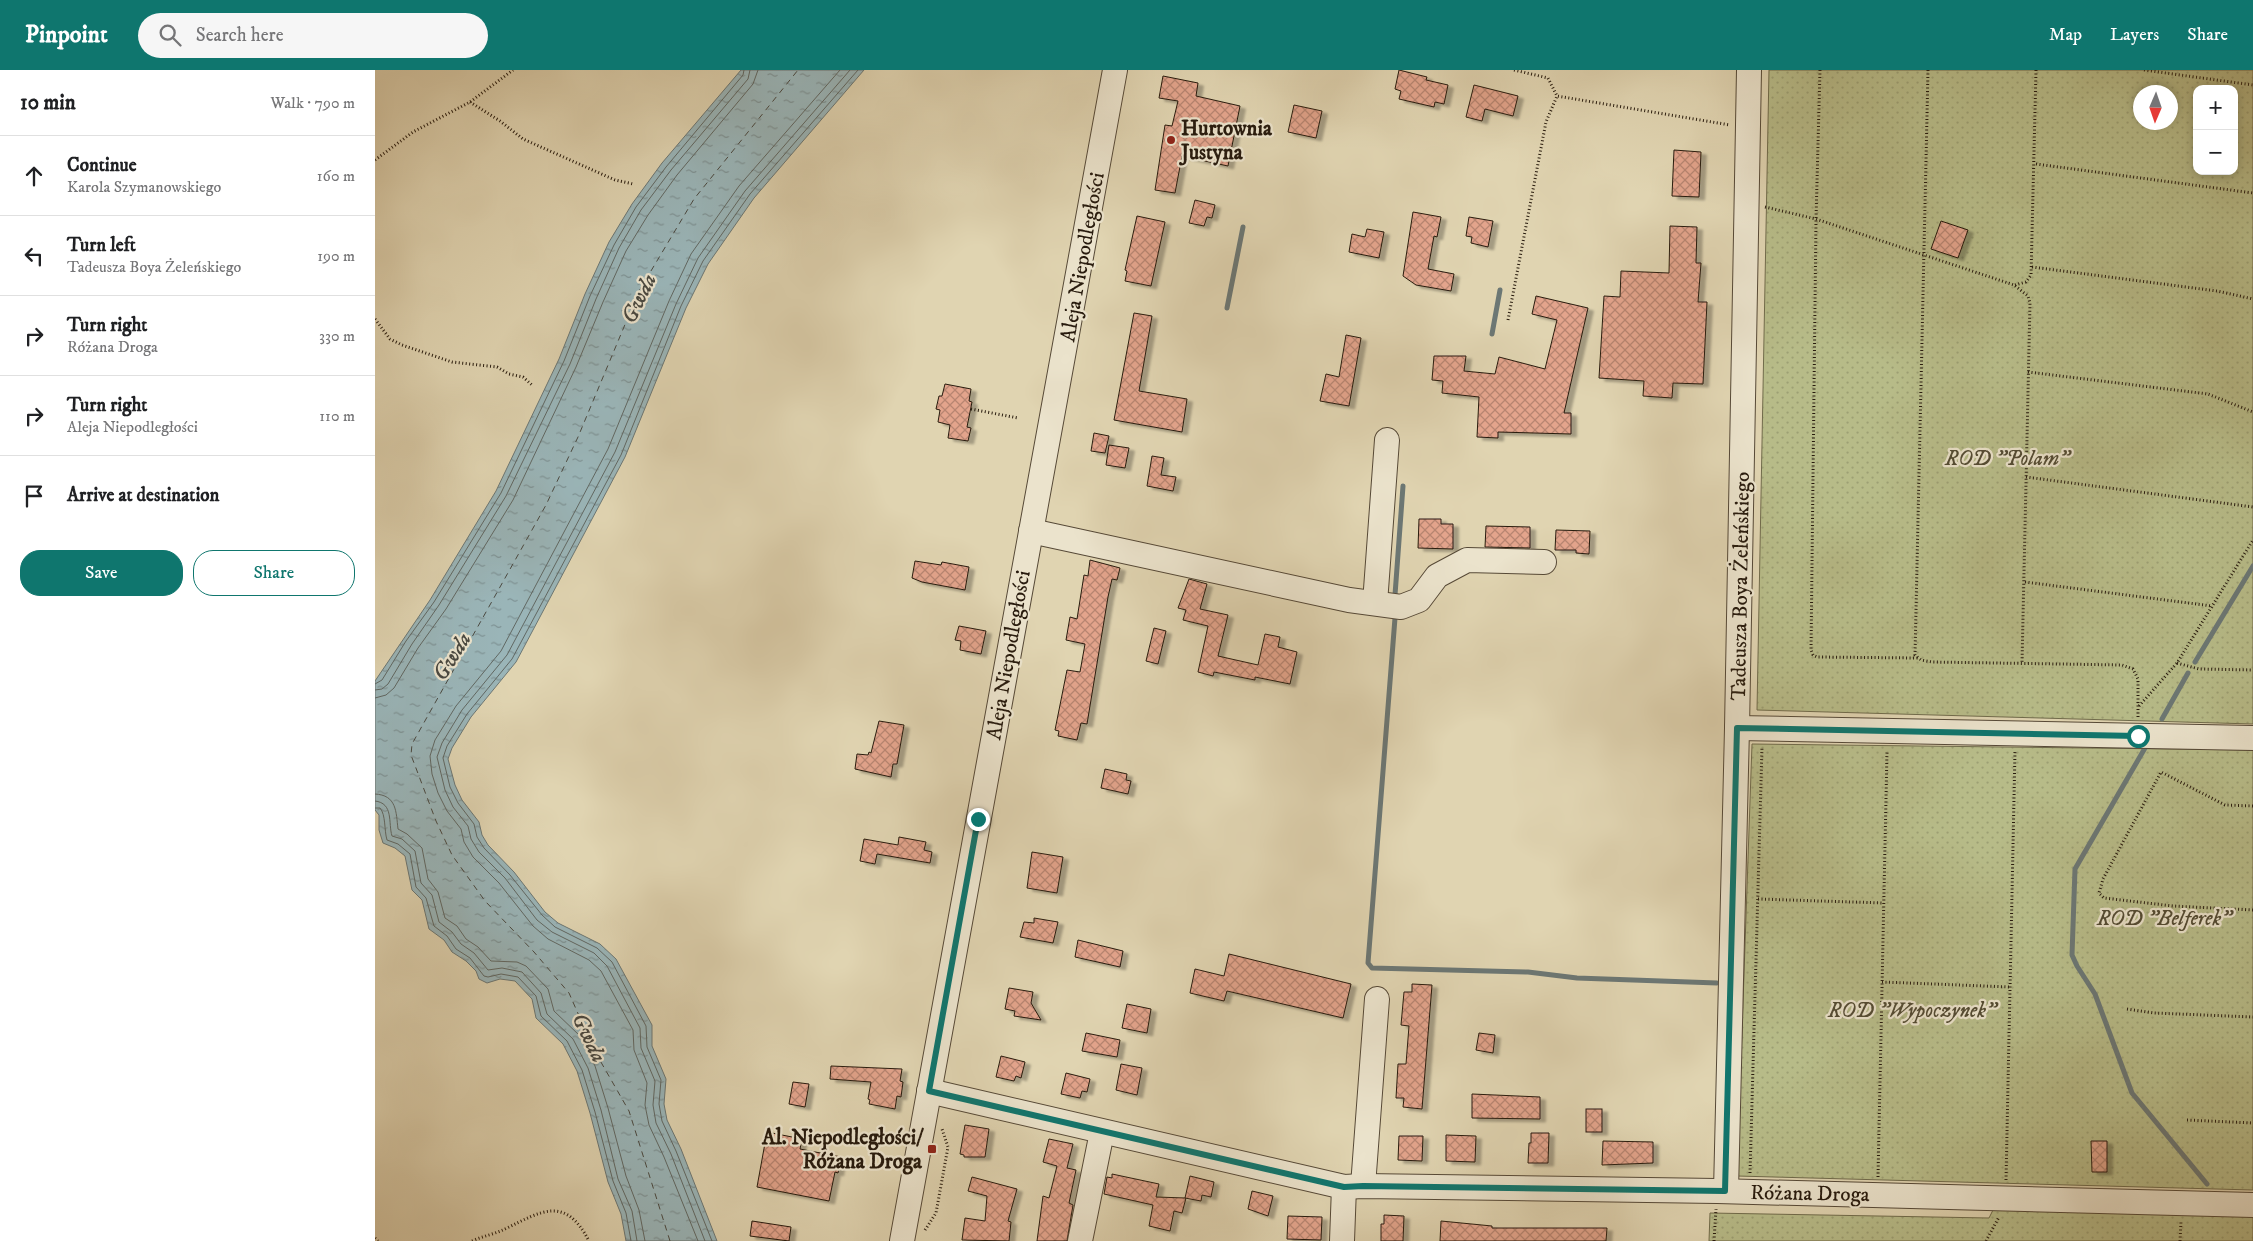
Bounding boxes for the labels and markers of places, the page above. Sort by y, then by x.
place label: Hurtownia Justyna [1179,116,1273,166]
marker: Hurtownia Justyna [1165,134,1177,146]
place label: Al. Niepodległości/ Różana Droga [761,1125,924,1175]
marker: Al. Niepodległości/ Różana Droga [926,1143,938,1155]

